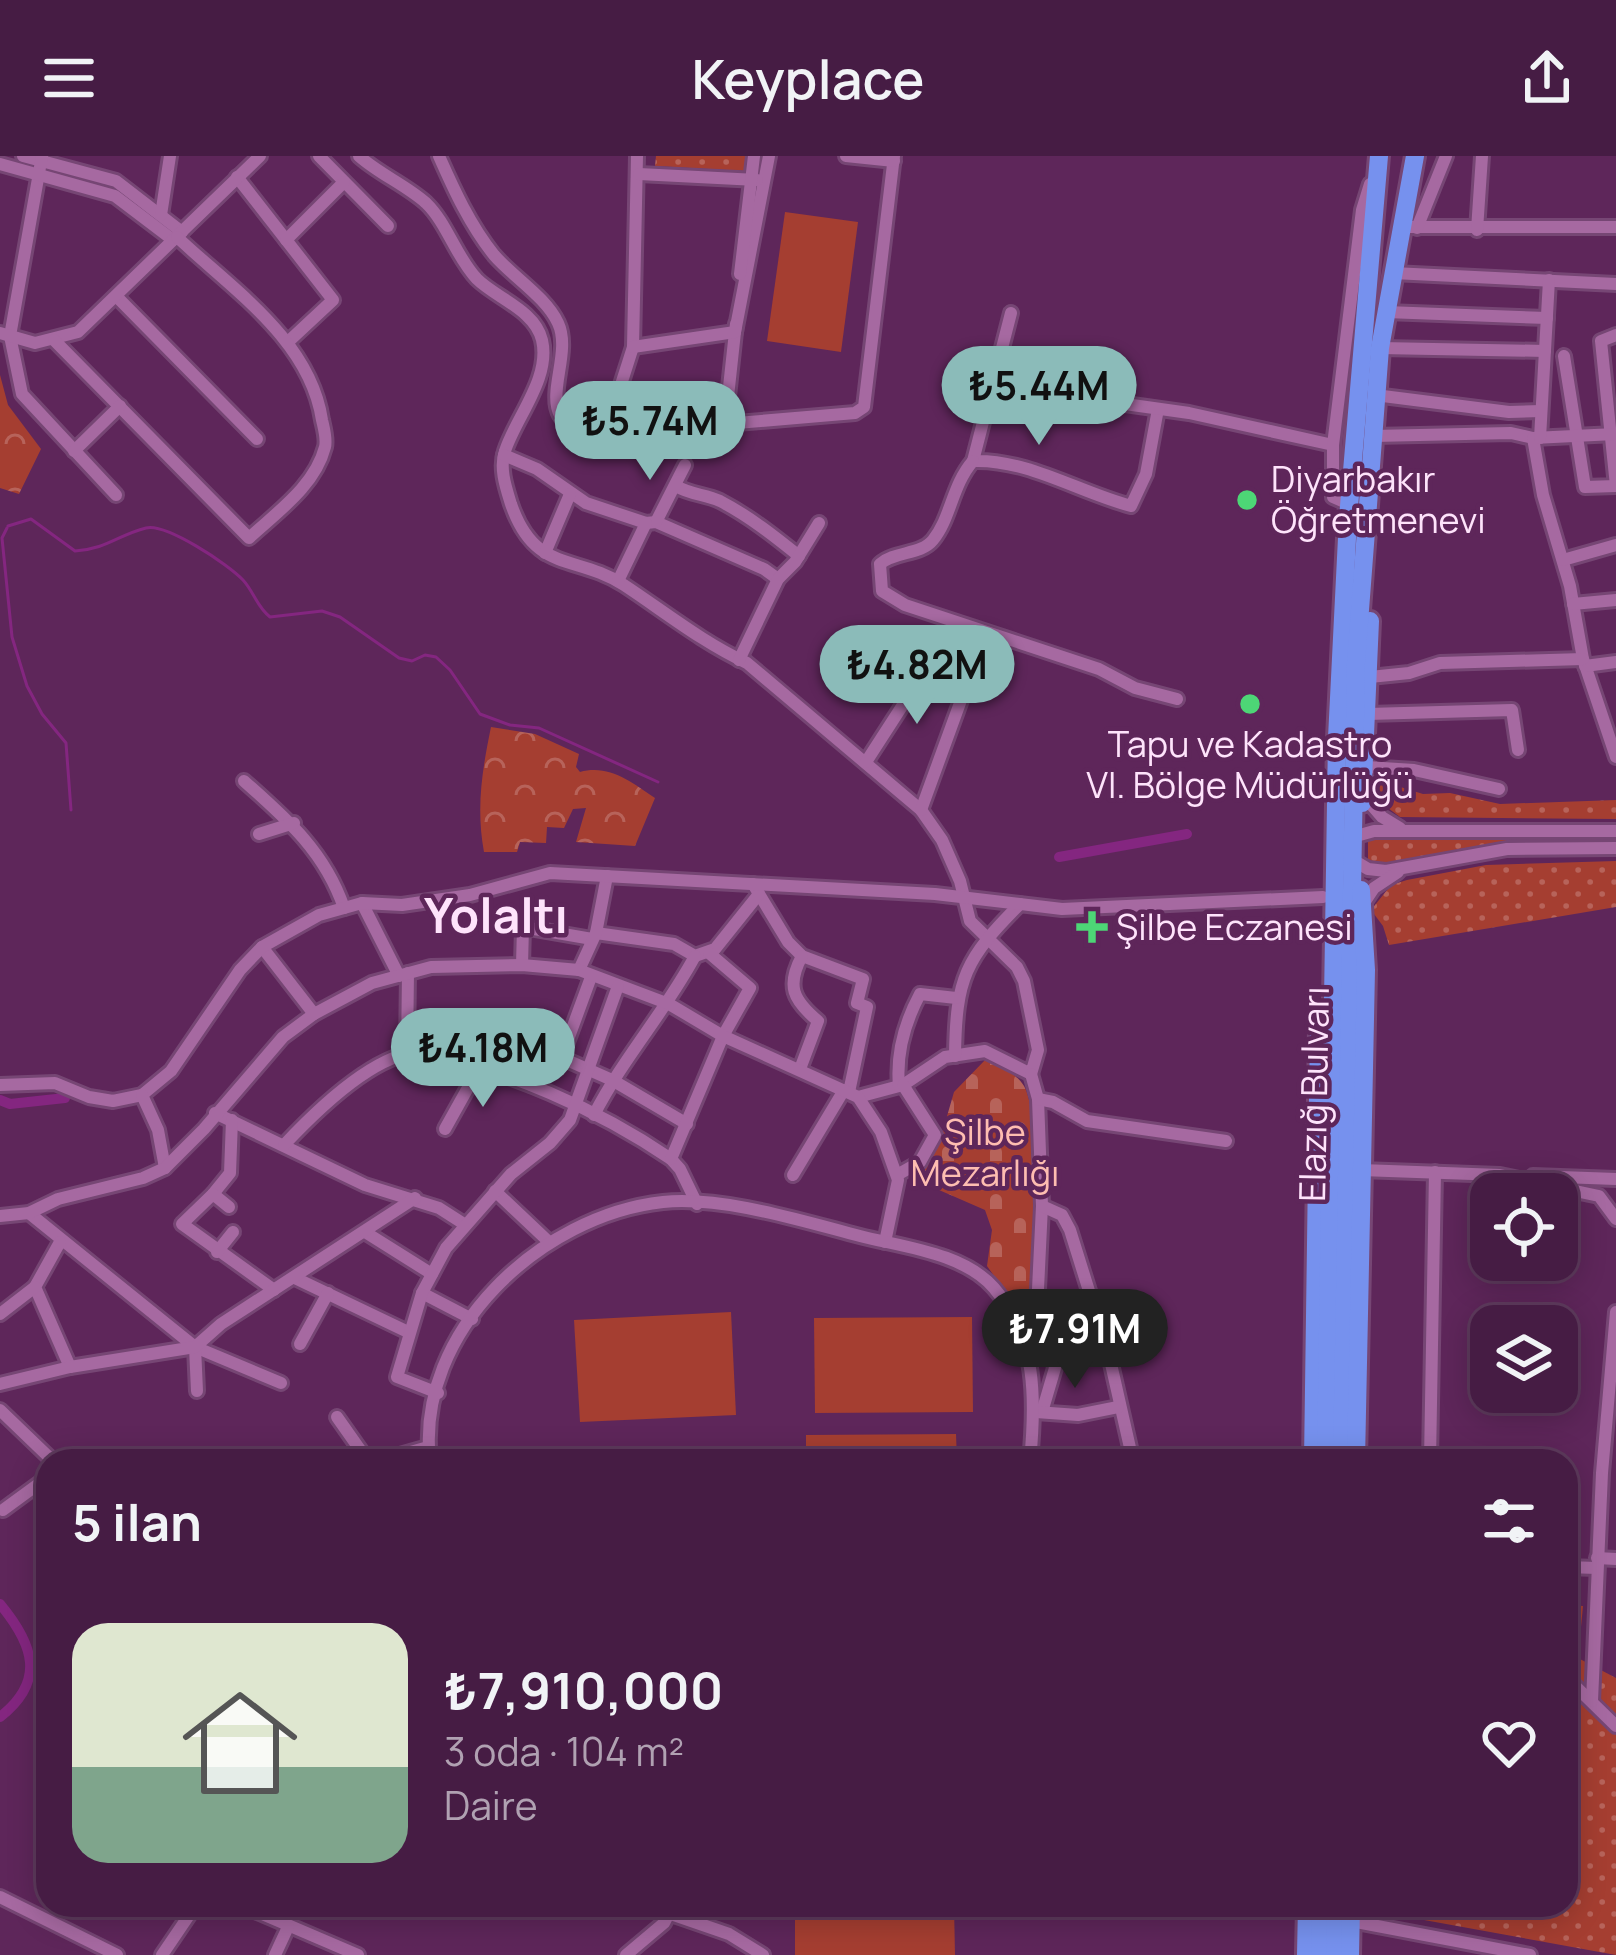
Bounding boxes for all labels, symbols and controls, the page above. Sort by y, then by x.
text: Keyplace [691,41,925,115]
icon: menu [36,45,102,111]
icon: share [1514,45,1580,111]
pin: ₺5.44M [941,346,1137,448]
text: ₺5.44M [969,358,1109,412]
pin: ₺5.74M [552,381,748,483]
text: ₺5.74M [582,393,718,447]
place label: Diyarbakır Öğretmenevi [1271,454,1486,544]
marker: Diyarbakır Öğretmenevi [1234,487,1260,513]
pin: ₺4.82M [819,625,1015,727]
text: ₺4.82M [847,637,988,691]
marker: Tapu ve Kadastro VI. Bölge Müdürlüğü [1237,691,1263,717]
place label: Tapu ve Kadastro VI. Bölge Müdürlüğü [1086,719,1414,809]
district label: Yolaltı [424,882,568,947]
place label: Şilbe Eczanesi [1116,902,1353,951]
marker: Şilbe Eczanesi [1079,914,1105,940]
street label: Elazığ Bulvarı [1287,986,1340,1202]
pin: ₺4.18M [385,1008,581,1110]
text: ₺4.18M [418,1020,548,1074]
park label: Şilbe Mezarlığı [911,1107,1059,1197]
map controls [1470,1173,1578,1413]
button: locate [1470,1173,1578,1281]
pin: ₺7.91M [977,1289,1173,1391]
text: ₺7.91M [1009,1301,1141,1355]
button: layers [1470,1305,1578,1413]
text: 5 ilan [72,1487,202,1556]
icon: filters [1476,1488,1542,1554]
text: ₺7,910,000 [444,1655,723,1724]
icon: home [168,1671,312,1815]
icon: heart [1476,1710,1542,1776]
text: 3 oda · 104 m² [444,1724,684,1778]
text: Daire [444,1778,537,1832]

